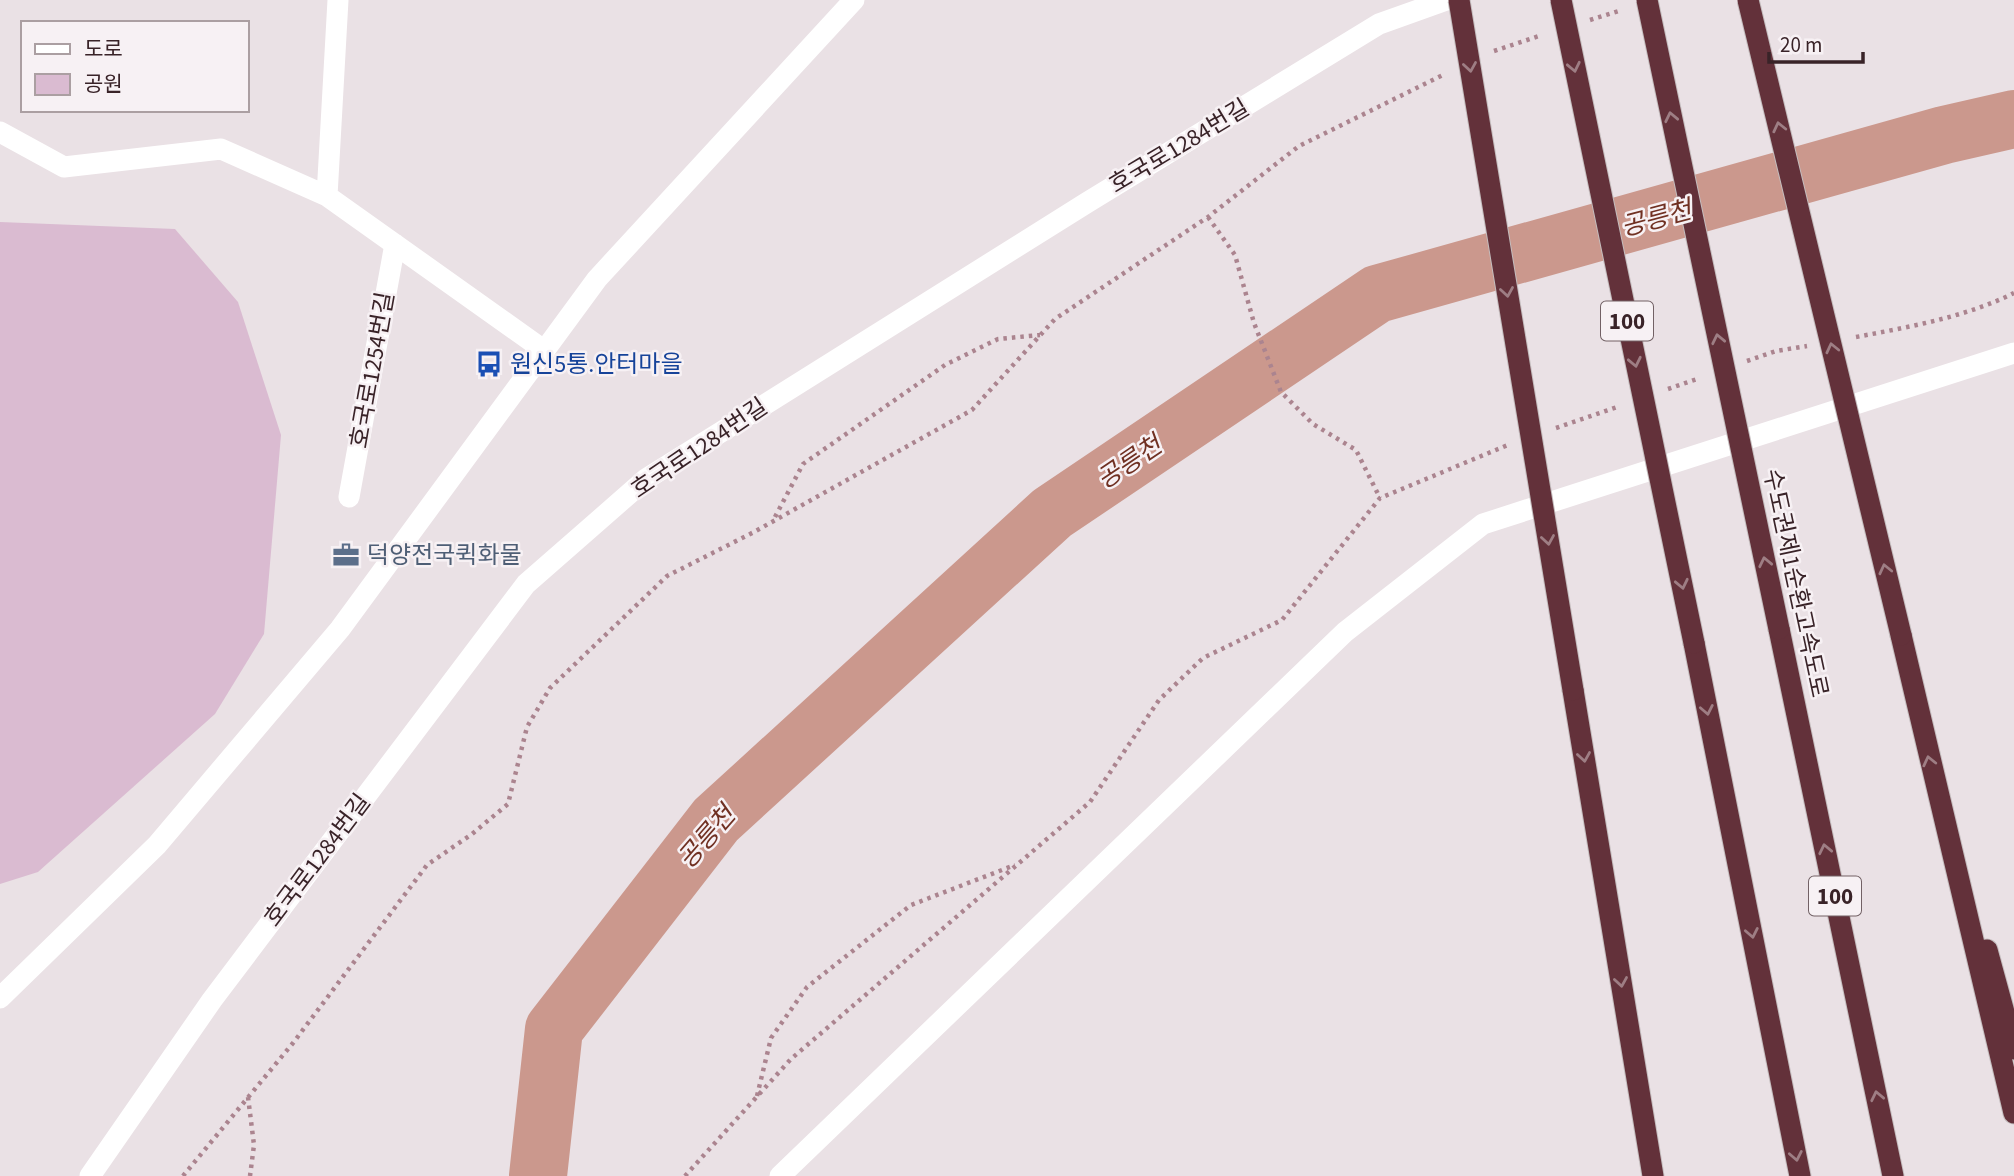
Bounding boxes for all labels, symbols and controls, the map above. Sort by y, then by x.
legend [21,21,248,112]
scale bar [1769,21,1864,65]
text: 20 m [1780,30,1822,60]
text: 도로 [84,34,123,64]
one-way arrow [1462,61,1477,73]
one-way arrow [1566,61,1581,73]
text: 공원 [84,69,123,99]
street label: 호국로1284번길 [1102,91,1256,202]
one-way arrow [1665,111,1680,123]
one-way arrow [1772,121,1787,133]
water label: 공릉천 [1617,191,1699,246]
one-way arrow [1499,286,1514,298]
street label: 호국로1254번길 [342,289,403,451]
road number: 100 [1601,302,1653,340]
one-way arrow [1712,333,1726,345]
one-way arrow [1825,342,1840,354]
place label: 원신5통.안터마을 [510,347,682,382]
bus stop icon: 원신5통.안터마을 [474,349,504,379]
one-way arrow [1627,356,1642,368]
street label: 호국로1284번길 [624,390,775,507]
water label: 공릉천 [1089,425,1172,498]
street label: 수도권제1순환고속도로 [1754,466,1837,701]
one-way arrow [1540,535,1555,546]
place label: 덕양전국퀵화물 [367,538,522,573]
office icon: 덕양전국퀵화물 [331,540,361,570]
one-way arrow [1758,556,1773,568]
one-way arrow [1879,563,1893,575]
one-way arrow [1673,578,1688,590]
one-way arrow [1699,704,1714,716]
one-way arrow [1576,751,1591,763]
one-way arrow [1923,755,1937,767]
street label: 호국로1284번길 [256,787,379,934]
water label: 공릉천 [669,796,746,877]
one-way arrow [1818,843,1833,855]
road number: 100 [1809,876,1861,916]
one-way arrow [1743,927,1758,939]
one-way arrow [1613,976,1628,988]
one-way arrow [1870,1090,1885,1102]
one-way arrow [1788,1150,1803,1162]

